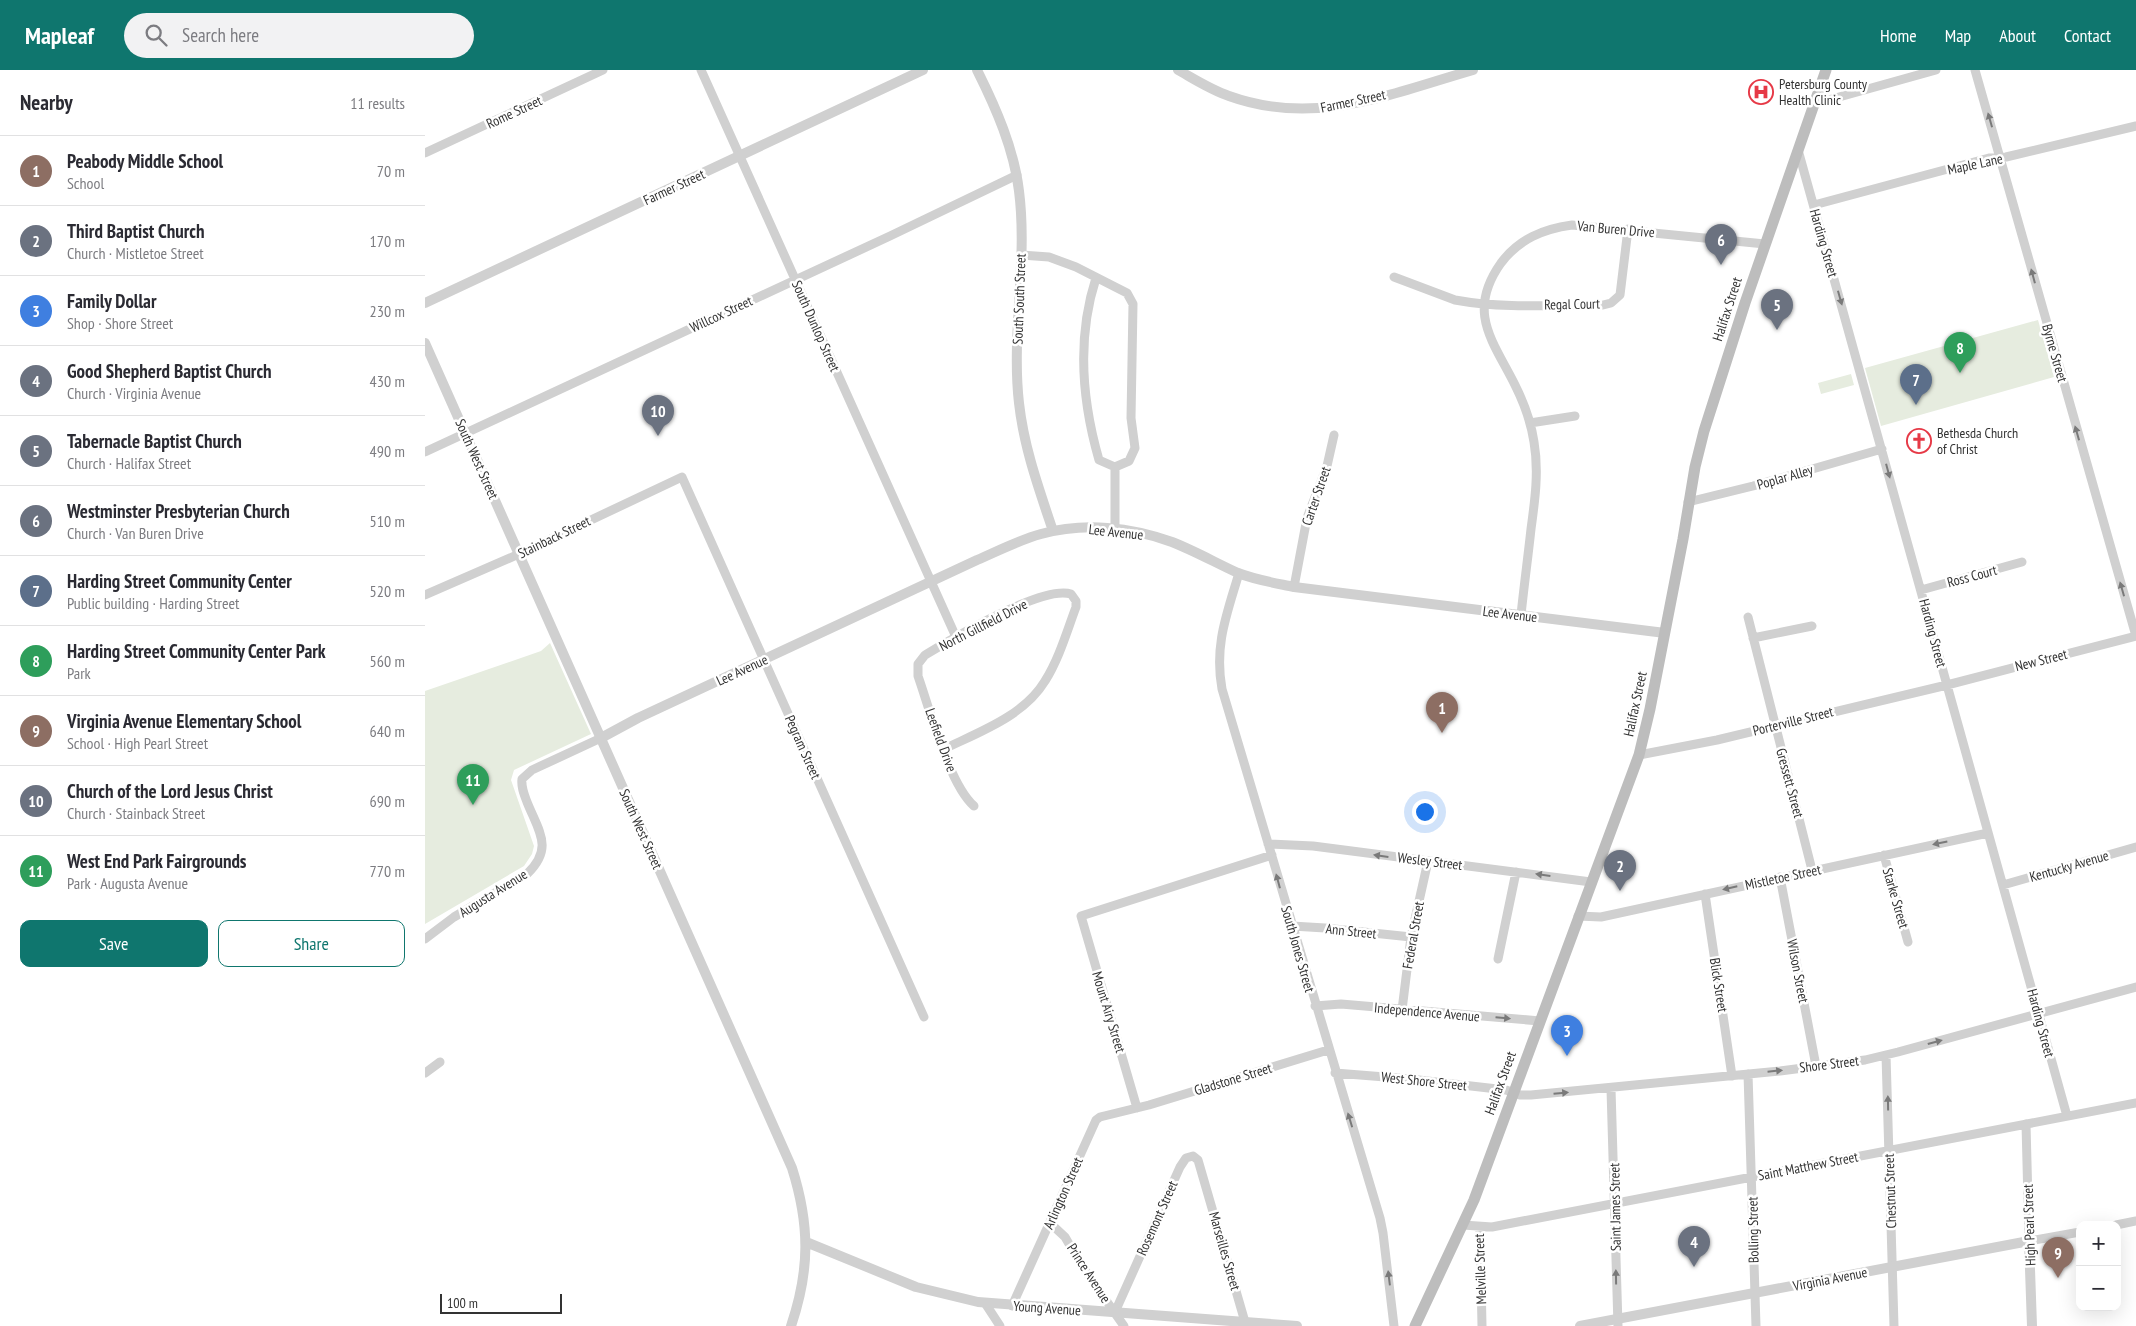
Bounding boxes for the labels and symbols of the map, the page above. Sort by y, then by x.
place label: Petersburg County Health Clinic [1779,75,1868,109]
hospital icon: Petersburg County Health Clinic [1748,79,1774,105]
street label: Farmer Street [1319,85,1387,117]
street label: Rome Street [483,91,545,133]
one-way arrow [1985,112,1993,127]
street label: Maple Lane [1946,149,2004,179]
street label: Farmer Street [640,165,708,209]
street label: Harding Street [1806,207,1842,279]
street label: Van Buren Drive [1576,217,1656,241]
pin: 6 [1705,224,1737,265]
street label: South South Street [1008,253,1030,345]
one-way arrow [2029,269,2037,284]
street label: Halifax Street [1708,275,1746,343]
street label: South Dunlop Street [788,278,844,375]
pin: 5 [1761,289,1793,330]
one-way arrow [1836,290,1844,305]
street label: Willcox Street [687,292,755,336]
street label: Regal Court [1544,295,1600,313]
street label: Byrne Street [2038,322,2072,384]
pin: 8 [1944,332,1976,373]
pin: 7 [1900,364,1932,405]
pin: 10 [642,395,674,436]
street label: South West Street [451,416,503,502]
place label: Bethesda Church of Christ [1937,424,2018,458]
one-way arrow [2073,425,2081,440]
church icon: Bethesda Church of Christ [1906,428,1932,454]
street label: Poplar Alley [1755,460,1816,494]
street label: Carter Street [1298,464,1335,528]
one-way arrow [1884,464,1892,479]
street label: Stainback Street [515,512,593,562]
street label: Lee Avenue [1088,520,1144,544]
street label: Ross Court [1945,561,1999,591]
one-way arrow [2117,582,2125,597]
street label: North Gillfield Drive [936,595,1030,655]
street label: Harding Street [1915,597,1951,669]
street label: Lee Avenue [1482,602,1538,626]
street label: New Street [2013,645,2069,675]
street label: Lee Avenue [713,650,771,690]
street label: Halifax Street [1619,670,1651,738]
pin: 1 [1426,692,1458,733]
street label: Porterville Street [1751,702,1835,740]
street label: Leefield Drive [921,706,961,774]
street label: Pegram Street [781,712,825,782]
street label: Gressett Street [1772,746,1808,820]
pin: 11 [457,764,489,805]
street label: South West Street [615,786,667,872]
your location [1412,799,1438,825]
one-way arrow [1933,839,1948,847]
street label: Kentucky Avenue [2027,846,2111,886]
street label: Wesley Street [1397,848,1464,874]
pin: 2 [1604,850,1636,891]
one-way arrow [1373,851,1389,859]
street label: Mistletoe Street [1743,860,1823,894]
street label: Augusta Avenue [456,865,531,921]
street label: Starke Street [1879,866,1913,931]
one-way arrow [1534,871,1550,879]
one-way arrow [1274,873,1282,888]
one-way arrow [1722,884,1737,892]
street label: Federal Street [1398,900,1428,970]
street label: South Jones Street [1277,904,1319,994]
street label: Ann Street [1325,919,1377,943]
street label: Wilson Street [1783,938,1813,1005]
street label: Blick Street [1706,956,1732,1014]
street label: Mount Airy Street [1088,969,1130,1055]
street label: Harding Street [2023,987,2059,1059]
street label: Independence Avenue [1374,998,1481,1026]
one-way arrow [1496,1014,1512,1022]
pin: 3 [1551,1015,1583,1056]
one-way arrow [1927,1038,1942,1046]
street label: Halifax Street [1480,1049,1520,1117]
street label: Shore Street [1798,1051,1860,1077]
street label: Gladstone Street [1192,1059,1274,1099]
one-way arrow [1768,1067,1784,1075]
street label: West Shore Street [1380,1068,1468,1094]
one-way arrow [1554,1089,1570,1097]
one-way arrow [1883,1095,1891,1111]
one-way arrow [1345,1113,1353,1128]
street label: Saint Matthew Street [1756,1147,1860,1185]
street label: Chestnut Street [1880,1153,1900,1229]
street label: Arlington Street [1039,1154,1087,1232]
street label: Saint James Street [1605,1163,1625,1251]
street label: Rosemont Street [1133,1178,1182,1258]
street label: High Pearl Street [2019,1184,2039,1266]
street label: Bolling Street [1743,1197,1763,1263]
street label: Marseilles Street [1205,1210,1245,1292]
pin: 4 [1678,1226,1710,1267]
street label: Melville Street [1470,1233,1490,1305]
pin: 9 [2042,1237,2074,1278]
street label: Prince Avenue [1063,1240,1115,1306]
street label: Virginia Avenue [1790,1263,1869,1295]
one-way arrow [1385,1269,1393,1285]
one-way arrow [1612,1269,1620,1285]
scale bar [440,1291,563,1314]
street label: Young Avenue [1013,1297,1082,1319]

